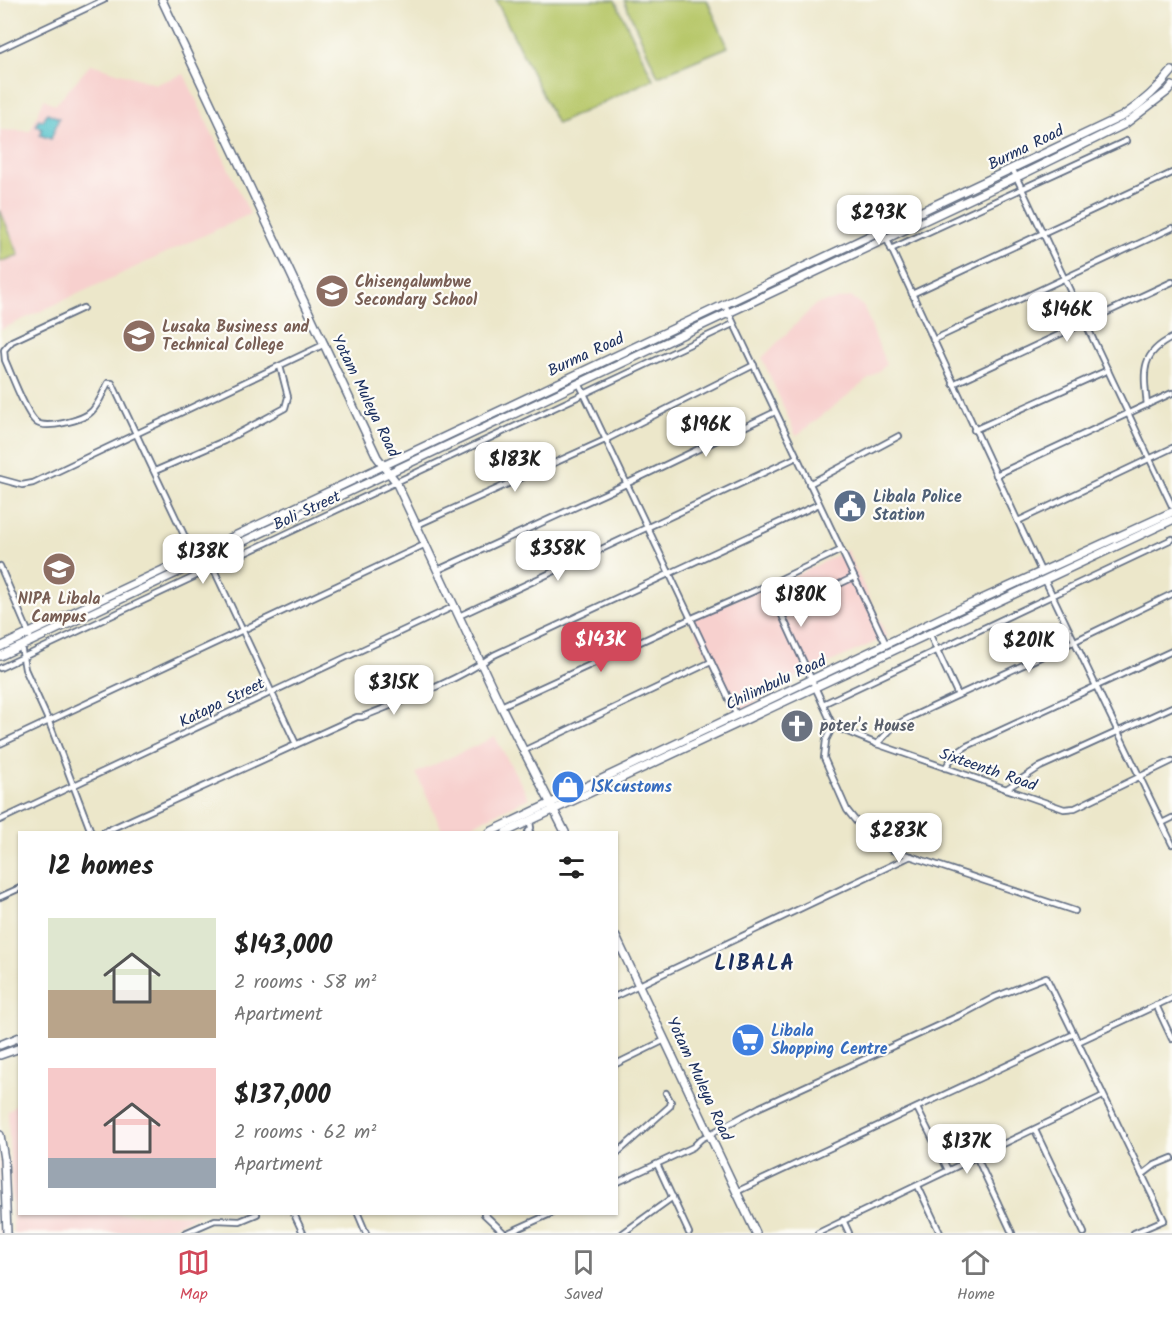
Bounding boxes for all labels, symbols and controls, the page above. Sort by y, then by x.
street label: Burma Road [984,118,1069,177]
pin: $293K [837,195,921,246]
text: $293K [851,198,907,230]
place label: Chisengalumbwe Secondary School [355,270,478,313]
school or university icon: Chisengalumbwe Secondary School [314,273,350,309]
pin: $146K [1025,292,1109,343]
text: $146K [1041,295,1093,327]
place label: Lusaka Business and Technical College [162,315,310,358]
school or university icon: Lusaka Business and Technical College [121,318,157,354]
street label: Burma Road [544,326,629,384]
street label: Yotam Muleya Road [324,330,406,463]
pin: $196K [664,407,748,458]
text: $196K [681,410,731,442]
pin: $183K [473,442,557,493]
text: $183K [489,445,541,477]
street label: Boli Street [269,484,346,538]
place label: Libala Police Station [873,485,962,528]
public building icon: Libala Police Station [832,488,868,524]
pin: $358K [516,531,600,582]
pin: $138K [161,534,245,585]
text: $358K [530,534,586,566]
text: $138K [177,537,229,569]
school or university icon: NIPA Libala Campus [41,551,77,587]
pin: $180K [759,577,843,628]
text: $180K [775,580,827,612]
place label: NIPA Libala Campus [18,587,100,630]
pin: $143K [559,622,643,673]
pin: $201K [987,623,1071,674]
text: $143K [575,625,627,657]
text: $201K [1003,626,1055,658]
street label: Chilimbulu Road [721,648,831,717]
pin: $315K [352,665,436,716]
text: $315K [369,668,419,700]
street label: Katapa Street [175,671,270,735]
church icon: poter's House [779,708,815,744]
place label: poter's House [819,714,915,739]
street label: Sixteenth Road [936,742,1041,799]
shop icon: lSKcustoms [550,769,586,805]
place label: lSKcustoms [591,775,672,800]
pin: $283K [857,813,941,864]
text: $283K [870,816,928,848]
text: 12 homes [48,846,154,888]
icon: filters [555,851,588,884]
text: $143,000 [234,925,332,967]
icon: home [96,942,168,1014]
district label: LIBALA [714,947,796,982]
text: 2 rooms · 58 m² [234,967,376,999]
text: Apartment [234,999,323,1031]
street label: Yotam Muleya Road [659,1013,739,1146]
place label: Libala Shopping Centre [771,1019,888,1062]
supermarket icon: Libala Shopping Centre [730,1022,766,1058]
text: $137,000 [234,1075,331,1117]
icon: home [96,1092,168,1164]
text: 2 rooms · 62 m² [234,1117,376,1149]
pin: $137K [925,1124,1009,1175]
text: $137K [942,1127,992,1159]
text: Apartment [234,1149,323,1181]
tab: Map [177,1246,210,1307]
tab: Saved [565,1246,603,1307]
tab: Home [957,1246,995,1307]

